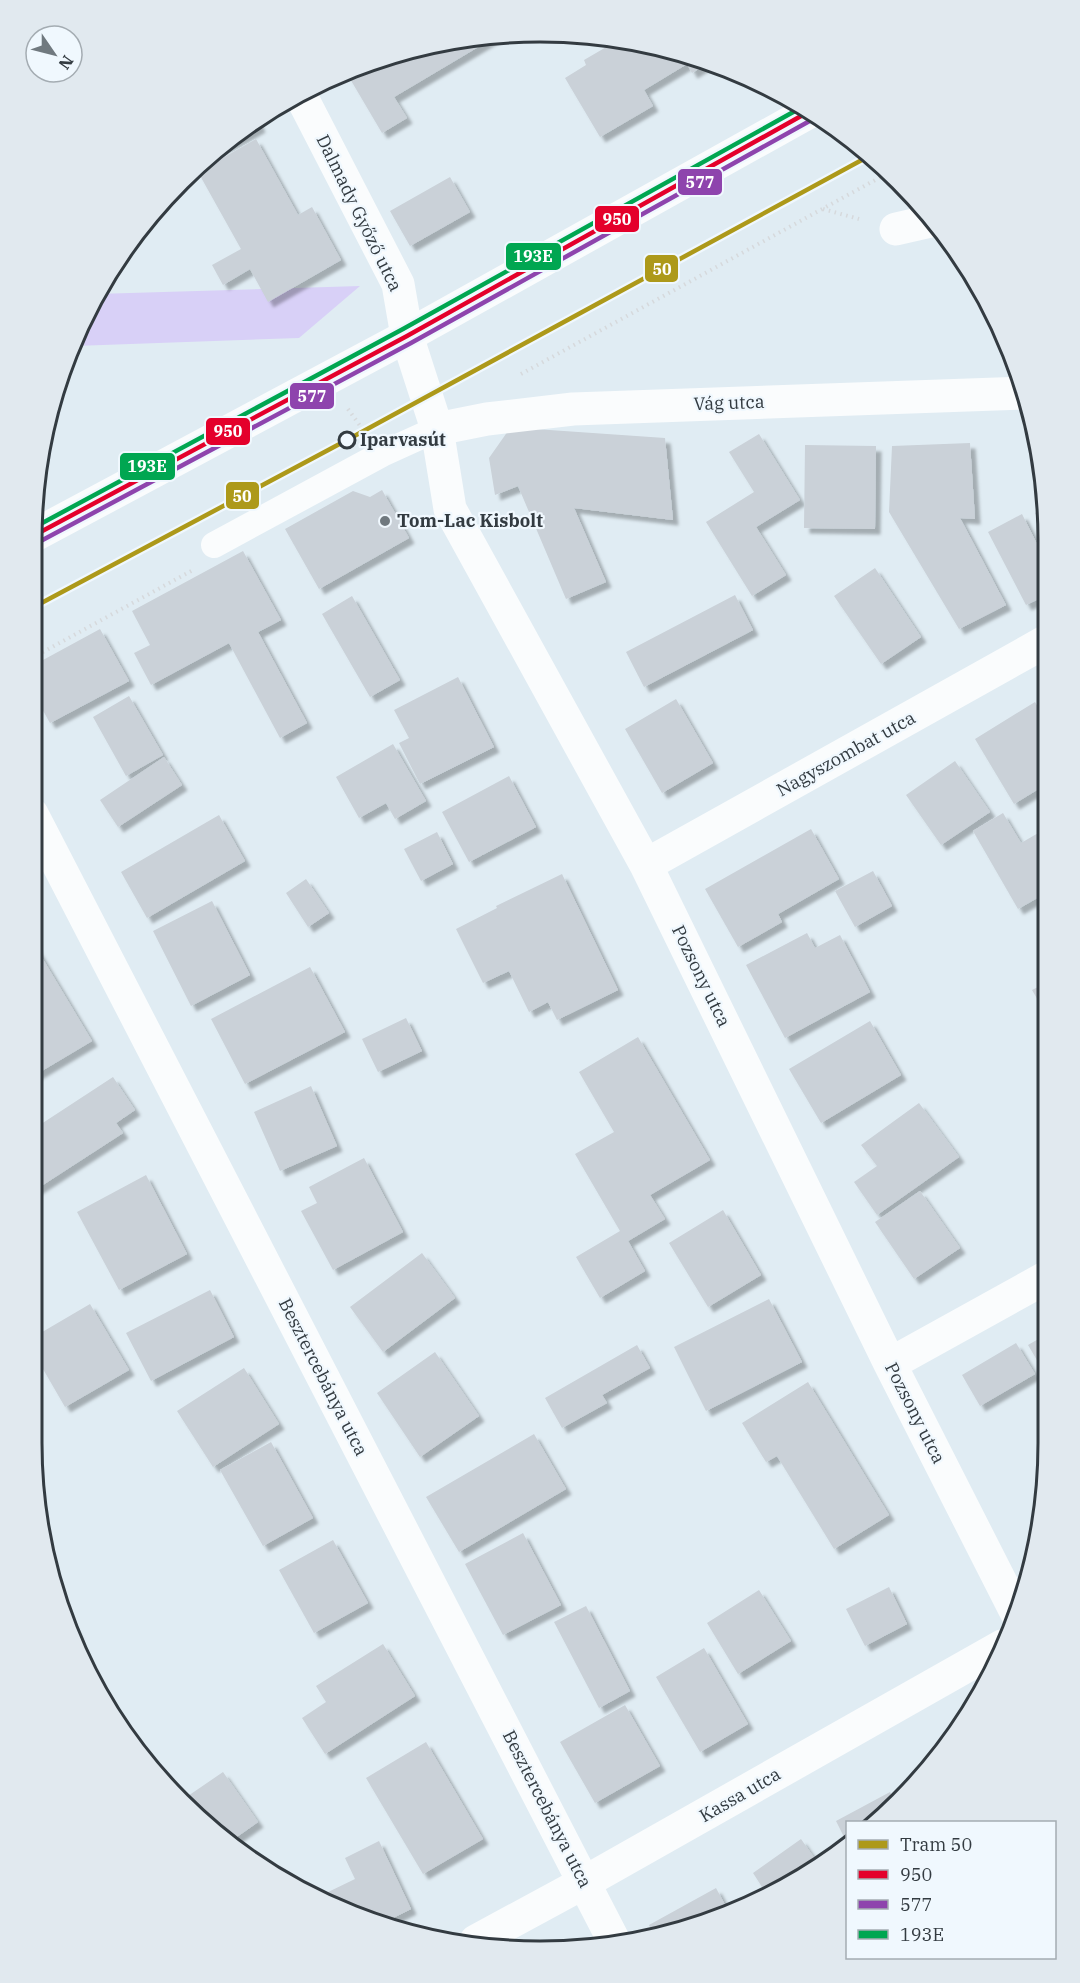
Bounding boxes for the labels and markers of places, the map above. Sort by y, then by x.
place label: Iparvasút [360,428,446,451]
marker: Iparvasút [338,431,356,449]
place label: Tom-Lac Kisbolt [397,509,543,532]
marker: Tom-Lac Kisbolt [378,514,392,528]

